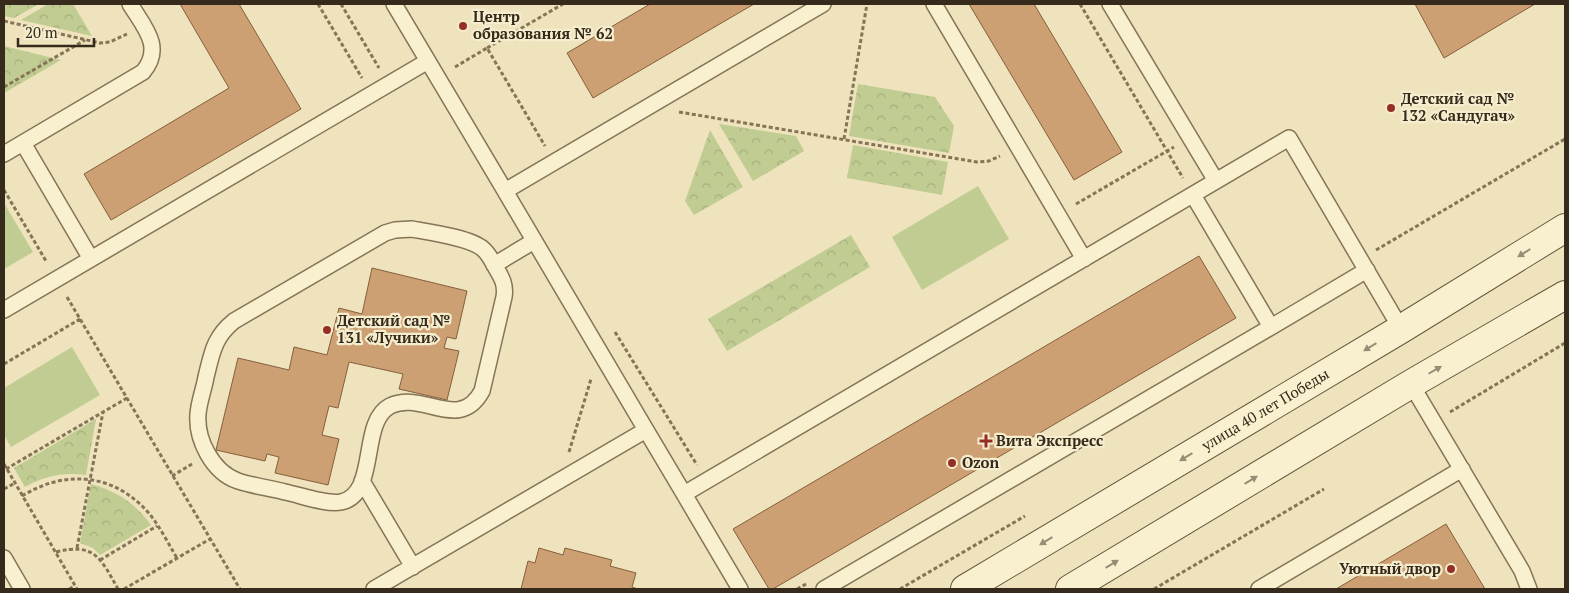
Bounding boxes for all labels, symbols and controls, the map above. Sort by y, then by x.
place label: Центр образования № 62 [473,6,613,43]
scale bar [18,15,94,47]
marker: Центр образования № 62 [457,20,469,32]
text: 20 m [25,22,58,42]
place label: Детский сад № 132 «Сандугач» [1401,88,1516,125]
marker: Детский сад № 132 «Сандугач» [1385,102,1397,114]
one-way arrow [1517,249,1530,258]
place label: Детский сад № 131 «Лучики» [337,310,450,347]
marker: Детский сад № 131 «Лучики» [321,324,333,336]
one-way arrow [1364,343,1377,352]
street label: улица 40 лет Победы [1197,363,1333,455]
one-way arrow [1429,365,1442,374]
place label: Вита Экспресс [996,430,1103,450]
marker: Вита Экспресс [980,435,992,447]
place label: Ozon [962,452,999,472]
one-way arrow [1179,453,1192,462]
marker: Ozon [946,457,958,469]
one-way arrow [1244,476,1257,485]
one-way arrow [1039,536,1052,545]
place label: Уютный двор [1339,558,1441,578]
one-way arrow [1105,560,1118,569]
marker: Уютный двор [1445,563,1457,575]

